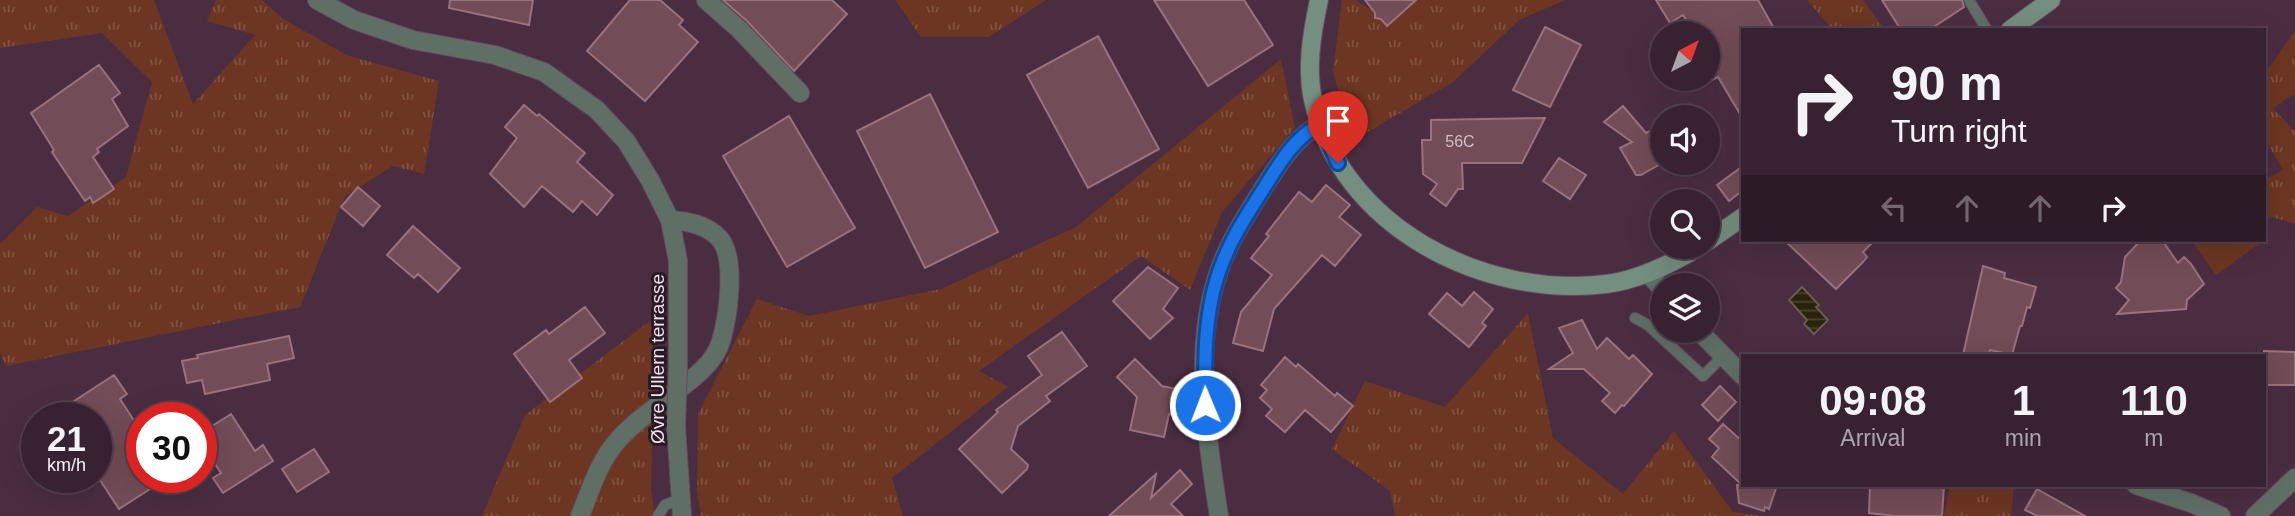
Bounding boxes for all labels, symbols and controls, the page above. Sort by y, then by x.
north arrow [1650,21,1720,91]
map controls [1650,21,1720,343]
icon: right [1776,56,1867,147]
text: 90 m [1891,56,2003,110]
pin [1308,91,1368,163]
icon: arrive [1319,102,1357,140]
button: sound [1650,105,1720,175]
text: Turn right [1891,113,2027,149]
house number: 56C [1445,133,1475,150]
button: search [1650,189,1720,259]
icon: left [1875,189,1913,227]
icon: ahead [1948,189,1986,227]
icon: ahead [2021,189,2059,227]
icon: right [2094,189,2132,227]
button: layers [1650,273,1720,343]
street label: Øvre Ullern terrasse [647,274,668,444]
position arrow [1168,368,1242,442]
text: 09:08 [1819,377,1927,424]
text: 1 [2012,377,2035,424]
text: 110 [2120,377,2188,424]
speed limit sign: 30 [126,402,217,493]
text: 21 [47,419,86,458]
text: Arrival [1840,425,1905,451]
text: min [2005,425,2042,451]
text: m [2144,425,2164,451]
text: km/h [47,455,86,475]

